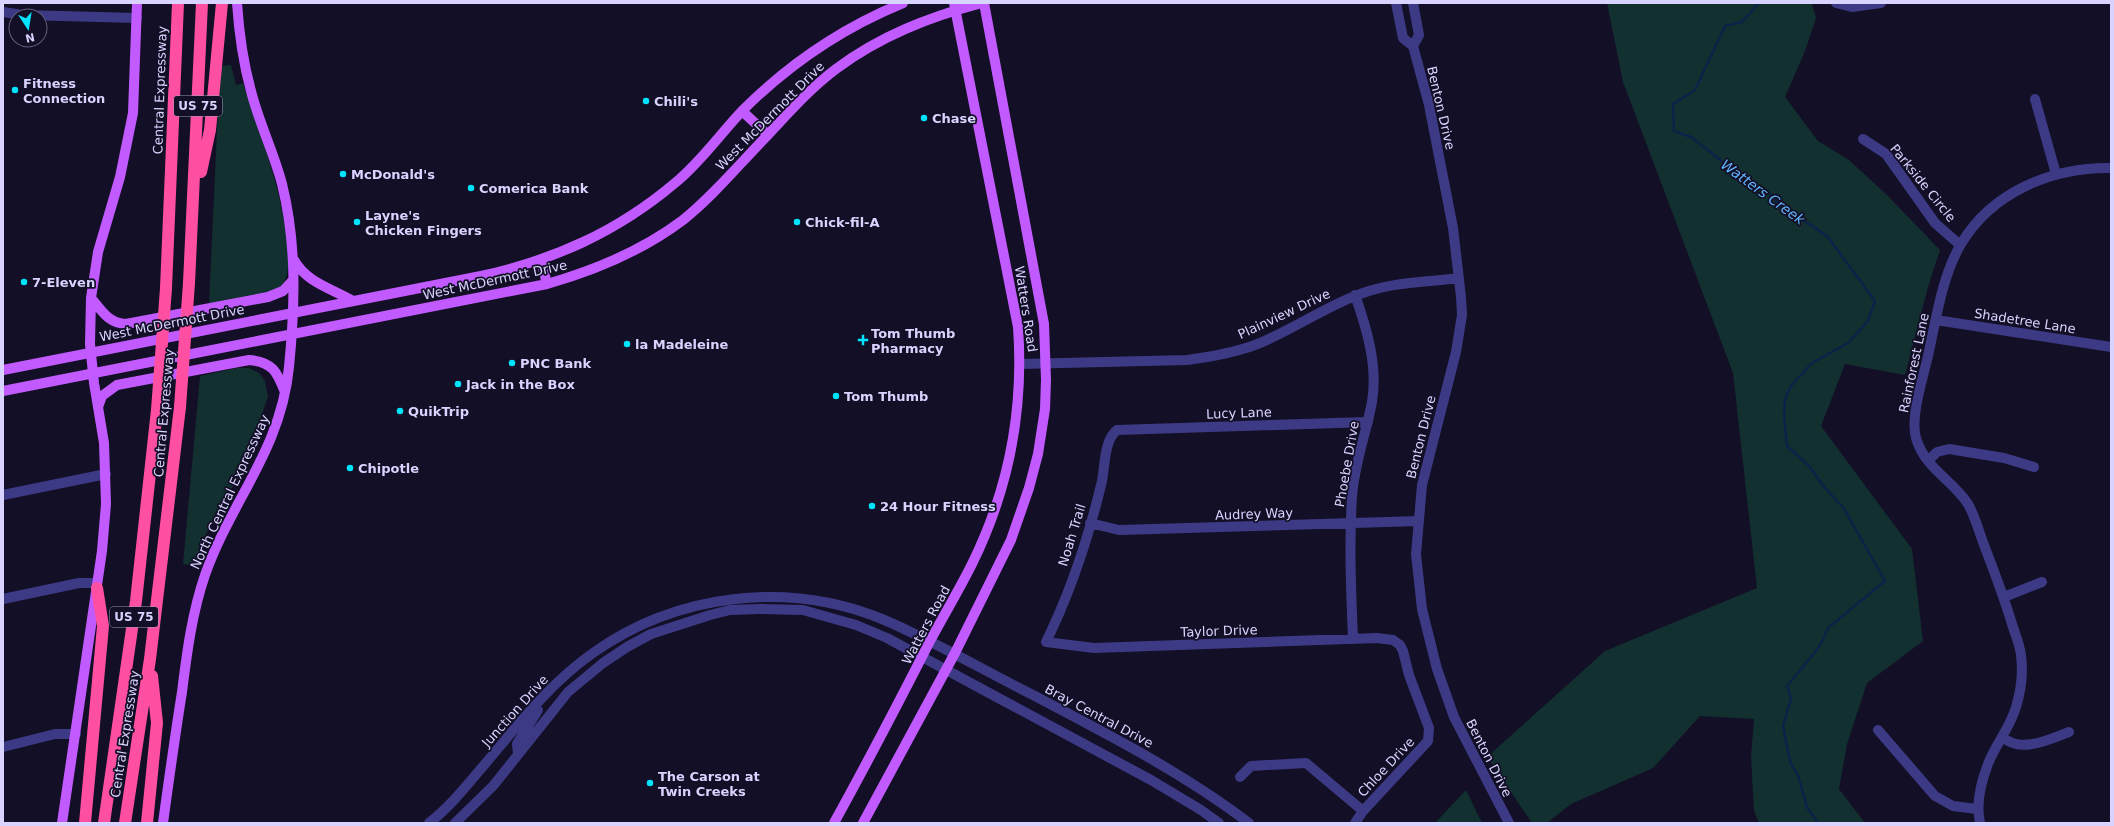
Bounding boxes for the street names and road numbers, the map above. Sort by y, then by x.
street label: Central Expressway [150,25,170,154]
street label: West McDermott Drive [713,59,827,173]
street label: Benton Drive [1424,65,1458,151]
road number: US 75 [174,96,222,116]
street label: Parkside Circle [1887,141,1959,225]
street label: West McDermott Drive [421,257,569,303]
street label: Watters Road [1012,265,1040,353]
street label: Plainview Drive [1236,286,1332,342]
street label: West McDermott Drive [98,302,246,344]
street label: Shadetree Lane [1973,306,2077,336]
street label: Rainforest Lane [1896,312,1932,414]
street label: Central Expressway [151,348,177,478]
street label: Benton Drive [1403,394,1439,480]
street label: Lucy Lane [1206,404,1272,422]
street label: North Central Expressway [187,412,273,572]
street label: Phoebe Drive [1332,420,1362,508]
street label: Noah Trail [1055,502,1089,568]
street label: Audrey Way [1215,505,1294,523]
street label: Watters Road [899,583,953,667]
road number: US 75 [110,607,158,627]
street label: Taylor Drive [1179,622,1258,640]
street label: Central Expressway [108,669,143,799]
street label: Junction Drive [478,672,551,751]
street label: Bray Central Drive [1042,681,1156,751]
street label: Benton Drive [1463,717,1515,799]
street label: Chloe Drive [1355,734,1417,800]

